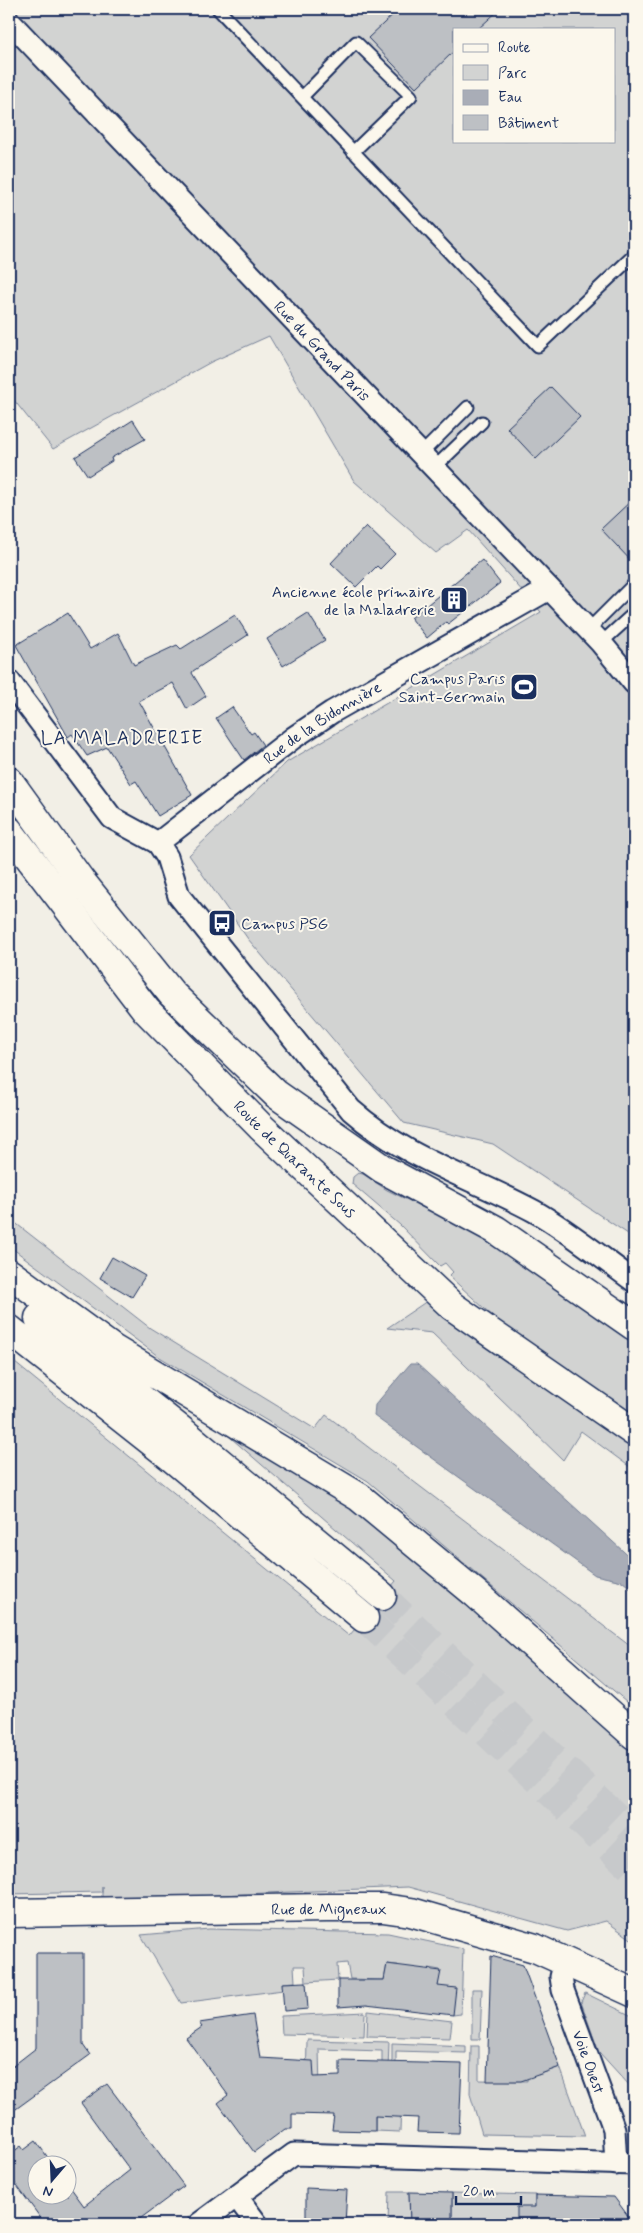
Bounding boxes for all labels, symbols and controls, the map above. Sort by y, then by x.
legend [453,28,616,142]
text: Route [498,38,531,58]
text: Parc [498,64,526,84]
text: Eau [498,88,522,108]
text: Bâtiment [498,114,559,134]
street label: Rue du Grand Paris [269,297,374,406]
place label: Ancienne école primaire de la Maladrerie [272,582,435,621]
building icon: Ancienne école primaire de la Maladrerie [439,585,469,615]
place label: Campus Paris Saint-Germain [399,669,505,708]
sports icon: Campus Paris Saint-Germain [509,672,539,702]
street label: Rue de la Bidonnière [259,677,386,769]
district label: LA MALADRERIE [41,726,203,751]
bus stop icon: Campus PSG [207,908,237,938]
place label: Campus PSG [241,914,328,935]
street label: Route de Quarante Sous [228,1096,360,1223]
street label: Rue de Migneaux [271,1899,387,1921]
street label: Voie Ouest [567,2028,609,2097]
north arrow [28,2156,78,2206]
scale bar [456,2173,520,2205]
text: N [41,2181,55,2201]
text: 20 m [463,2182,495,2202]

